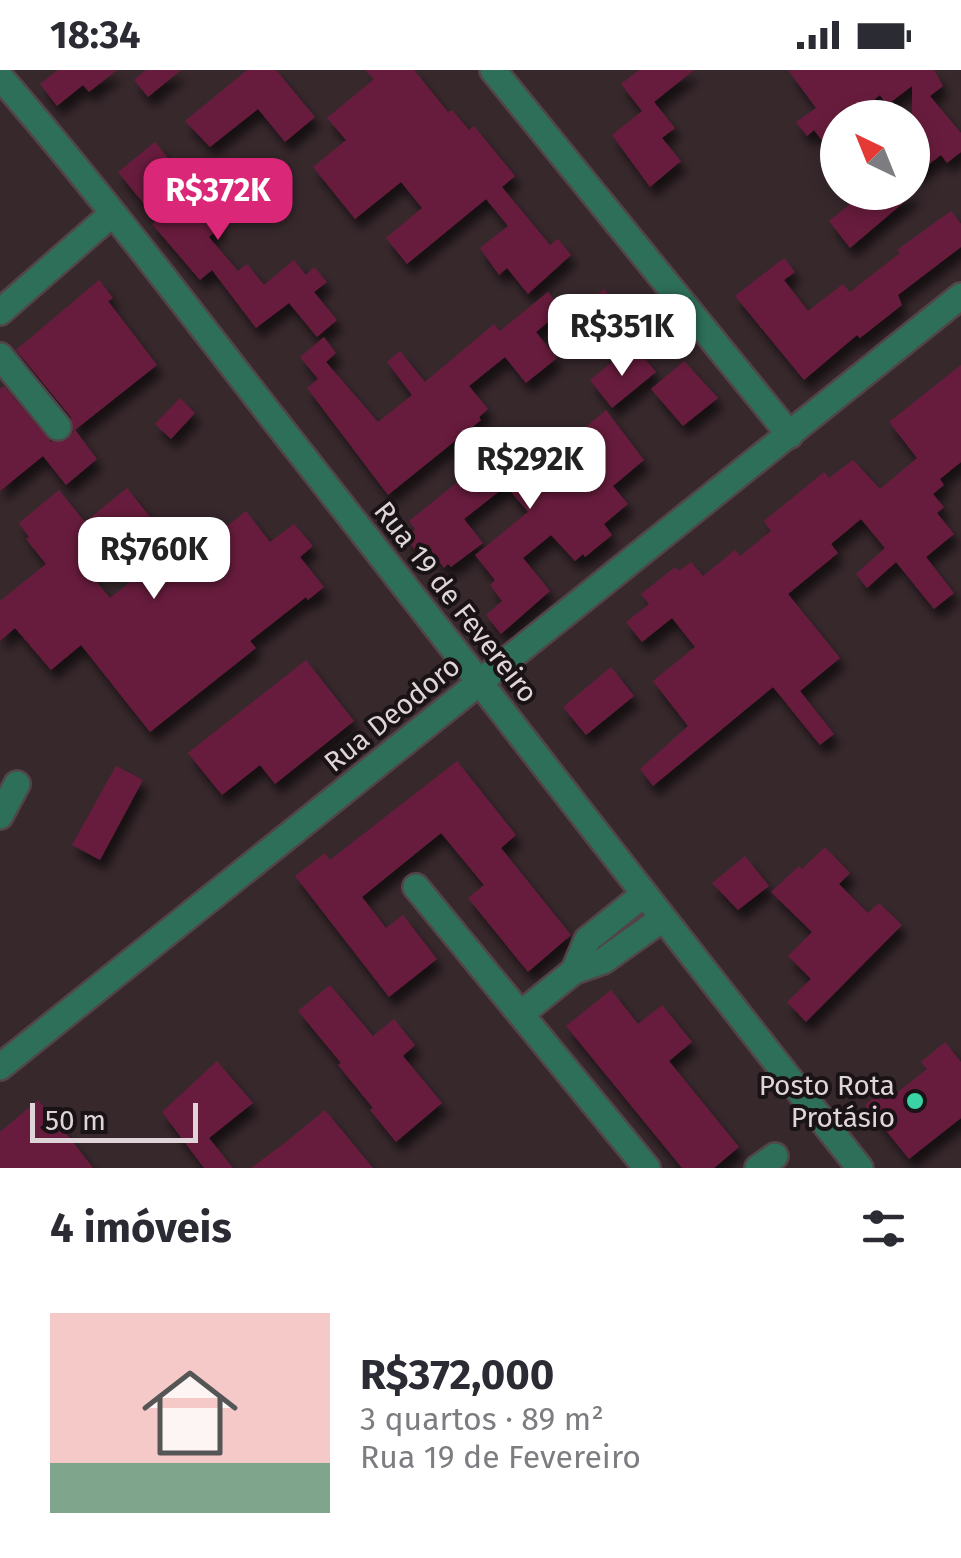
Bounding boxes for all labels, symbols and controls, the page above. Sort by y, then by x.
text: 18:34 [50,12,141,58]
north arrow [820,100,930,210]
map controls [820,100,930,210]
pin: R$372K [137,158,299,243]
text: R$372K [166,171,271,209]
pin: R$351K [541,294,703,379]
text: R$351K [570,307,674,345]
pin: R$292K [449,427,611,512]
text: R$292K [477,440,583,478]
street label: Rua 19 de Fevereiro [367,495,545,709]
pin: R$760K [73,517,235,602]
text: R$760K [100,530,208,568]
street label: Rua Deodoro [318,649,466,779]
place label: Posto Rota Protásio [759,1069,895,1134]
marker: Posto Rota Protásio [904,1090,926,1112]
scale bar [30,1098,198,1142]
text: 50 m [45,1104,106,1137]
icon: filters [856,1201,911,1256]
text: 4 imóveis [50,1203,232,1253]
text: R$372,000 [360,1350,554,1400]
icon: home [130,1353,250,1473]
text: 3 quartos · 89 m² [360,1400,604,1438]
text: Rua 19 de Fevereiro [360,1438,641,1476]

